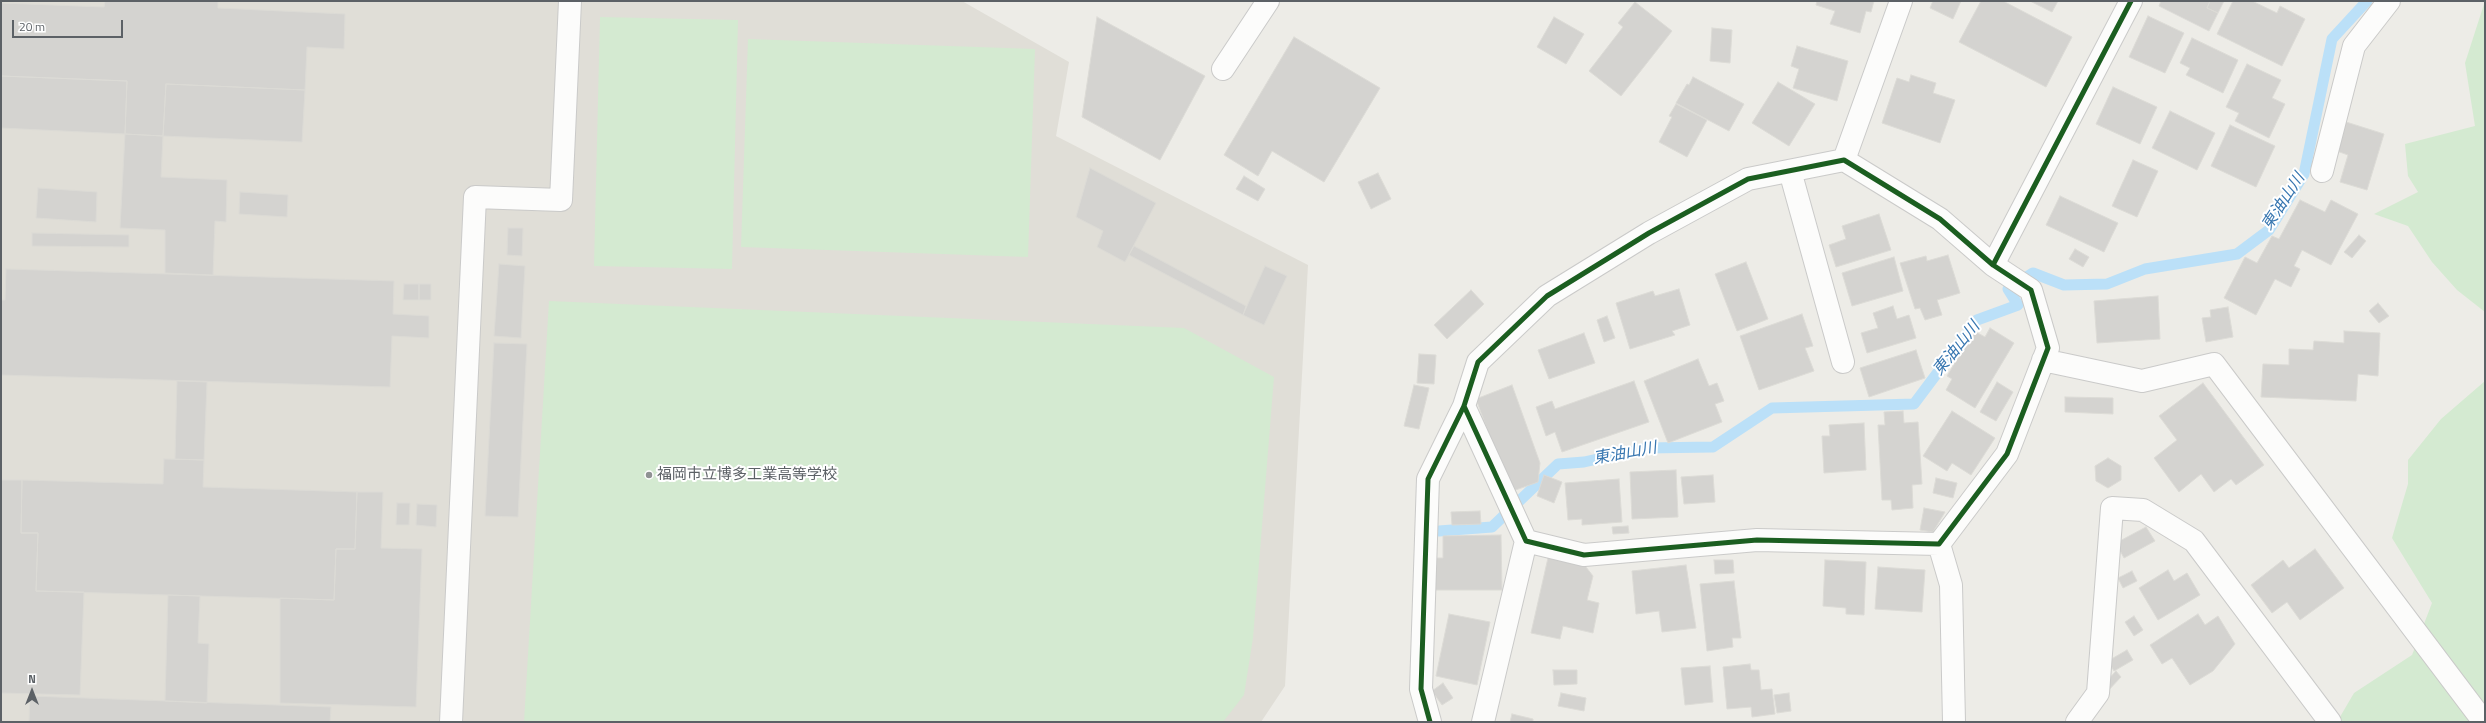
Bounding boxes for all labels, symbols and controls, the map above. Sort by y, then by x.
scale bar [14,12,125,38]
text: 20 m [19,17,45,36]
water label: 東油山川 [2259,170,2309,234]
water label: 東油山川 [1929,318,1985,380]
water label: 東油山川 [1592,439,1658,469]
place label: 福岡市立博多工業高等学校 [657,466,837,484]
marker: 福岡市立博多工業高等学校 [644,470,654,480]
north arrow [12,671,52,711]
text: N [28,671,36,687]

